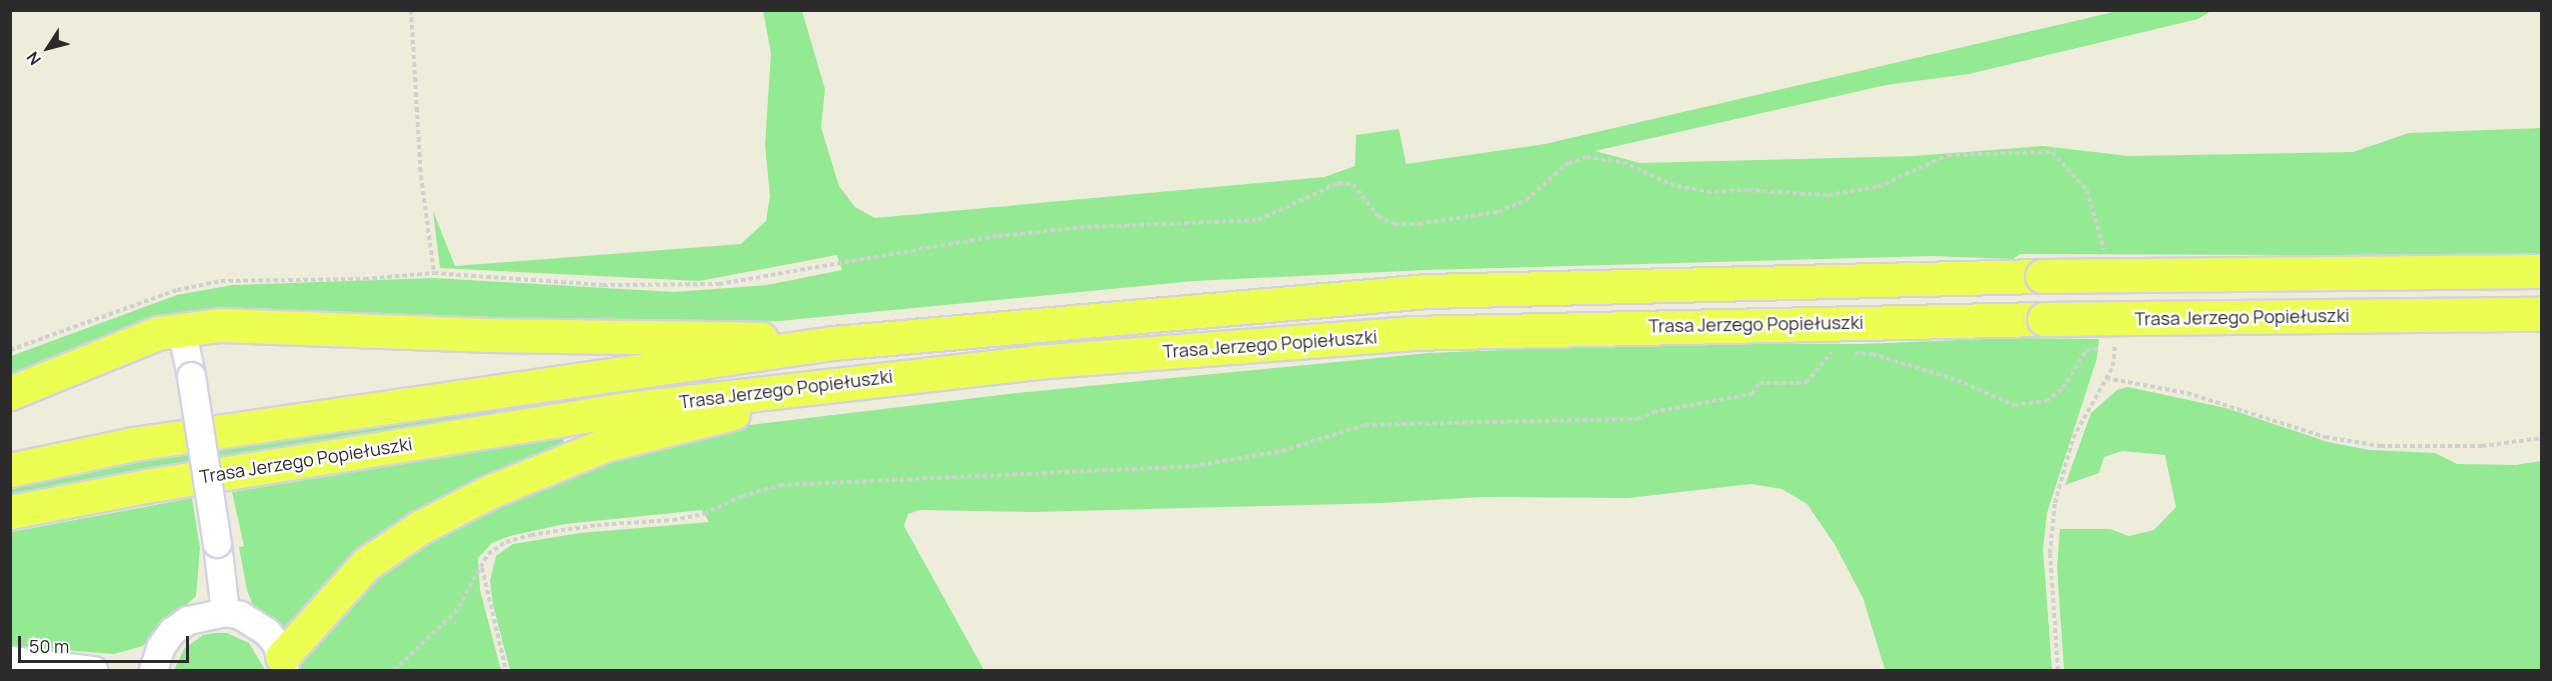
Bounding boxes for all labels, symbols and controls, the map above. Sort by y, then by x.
north arrow [18,18,78,78]
text: N [21,47,46,70]
street label: Trasa Jerzego Popiełuszki [2134,304,2350,330]
street label: Trasa Jerzego Popiełuszki [1648,311,1864,337]
street label: Trasa Jerzego Popiełuszki [1162,326,1378,362]
street label: Trasa Jerzego Popiełuszki [678,365,894,413]
street label: Trasa Jerzego Popiełuszki [198,433,414,487]
scale bar [21,624,192,662]
text: 50 m [29,634,69,658]

